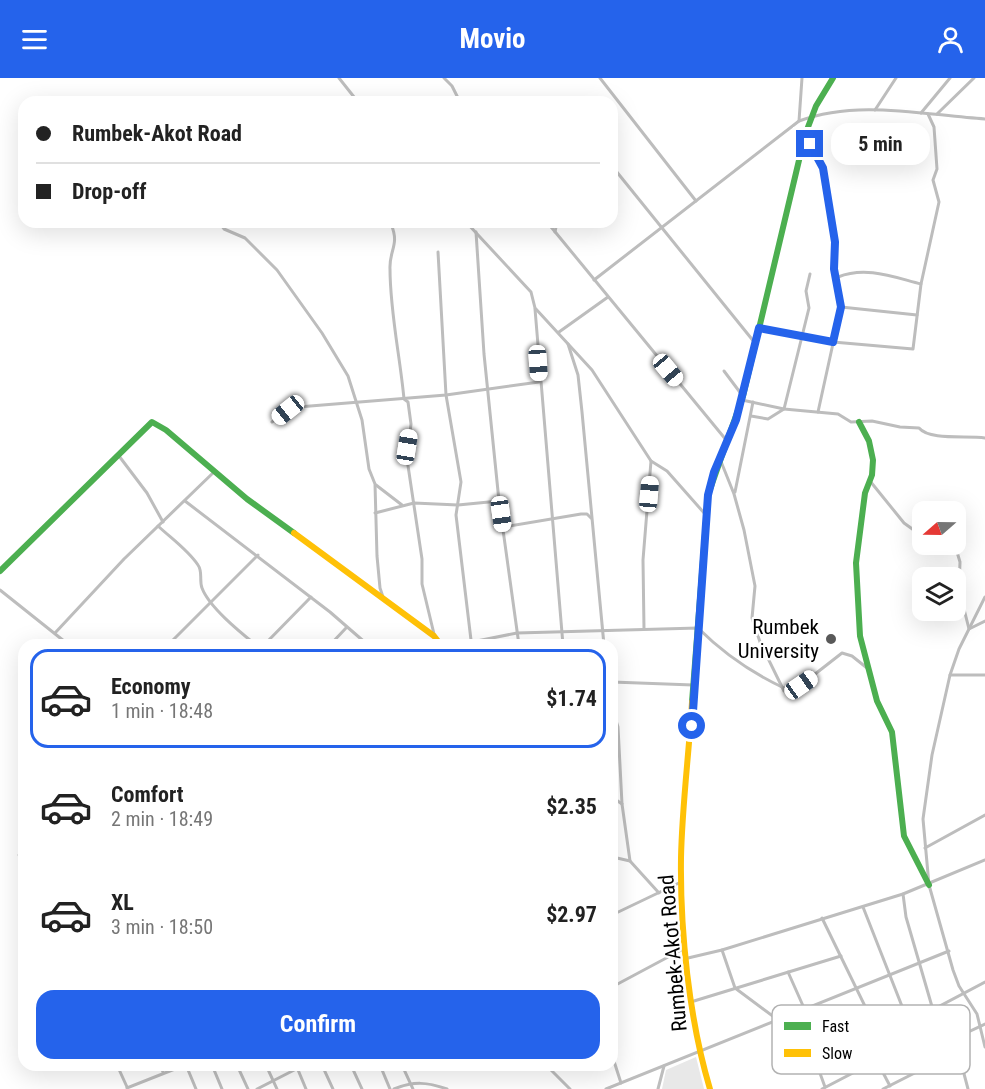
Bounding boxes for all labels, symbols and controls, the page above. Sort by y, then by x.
icon: menu [18,23,51,56]
text: Movio [459,23,526,55]
icon: person [934,23,967,56]
text: Rumbek-Akot Road [72,121,242,146]
callout: 5 min [831,123,930,165]
route end [796,130,823,157]
text: 5 min [858,132,903,156]
text: Drop-off [72,179,146,204]
car [528,344,548,382]
car [650,350,686,390]
car [268,392,308,428]
car [395,428,419,466]
car [638,475,660,513]
car [490,495,512,533]
north arrow [912,501,966,555]
map controls [912,501,966,621]
button: layers [912,567,966,621]
place label: Rumbek University [738,615,820,663]
marker: Rumbek University [824,632,838,646]
car [781,667,821,703]
icon: car [39,672,93,726]
text: Economy [111,674,191,699]
text: $1.74 [546,686,597,711]
text: 1 min · 18:48 [111,699,213,723]
route start [678,712,705,739]
icon: car [39,780,93,834]
text: Comfort [111,782,184,807]
text: $2.35 [546,794,597,819]
text: 2 min · 18:49 [111,807,213,831]
street label: Rumbek-Akot Road [654,874,692,1032]
icon: car [39,888,93,942]
text: XL [111,890,134,915]
text: $2.97 [546,902,597,927]
text: 3 min · 18:50 [111,915,213,939]
button: Confirm [36,990,600,1059]
legend [772,1005,970,1074]
text: Fast [822,1017,849,1036]
text: Slow [822,1044,852,1063]

